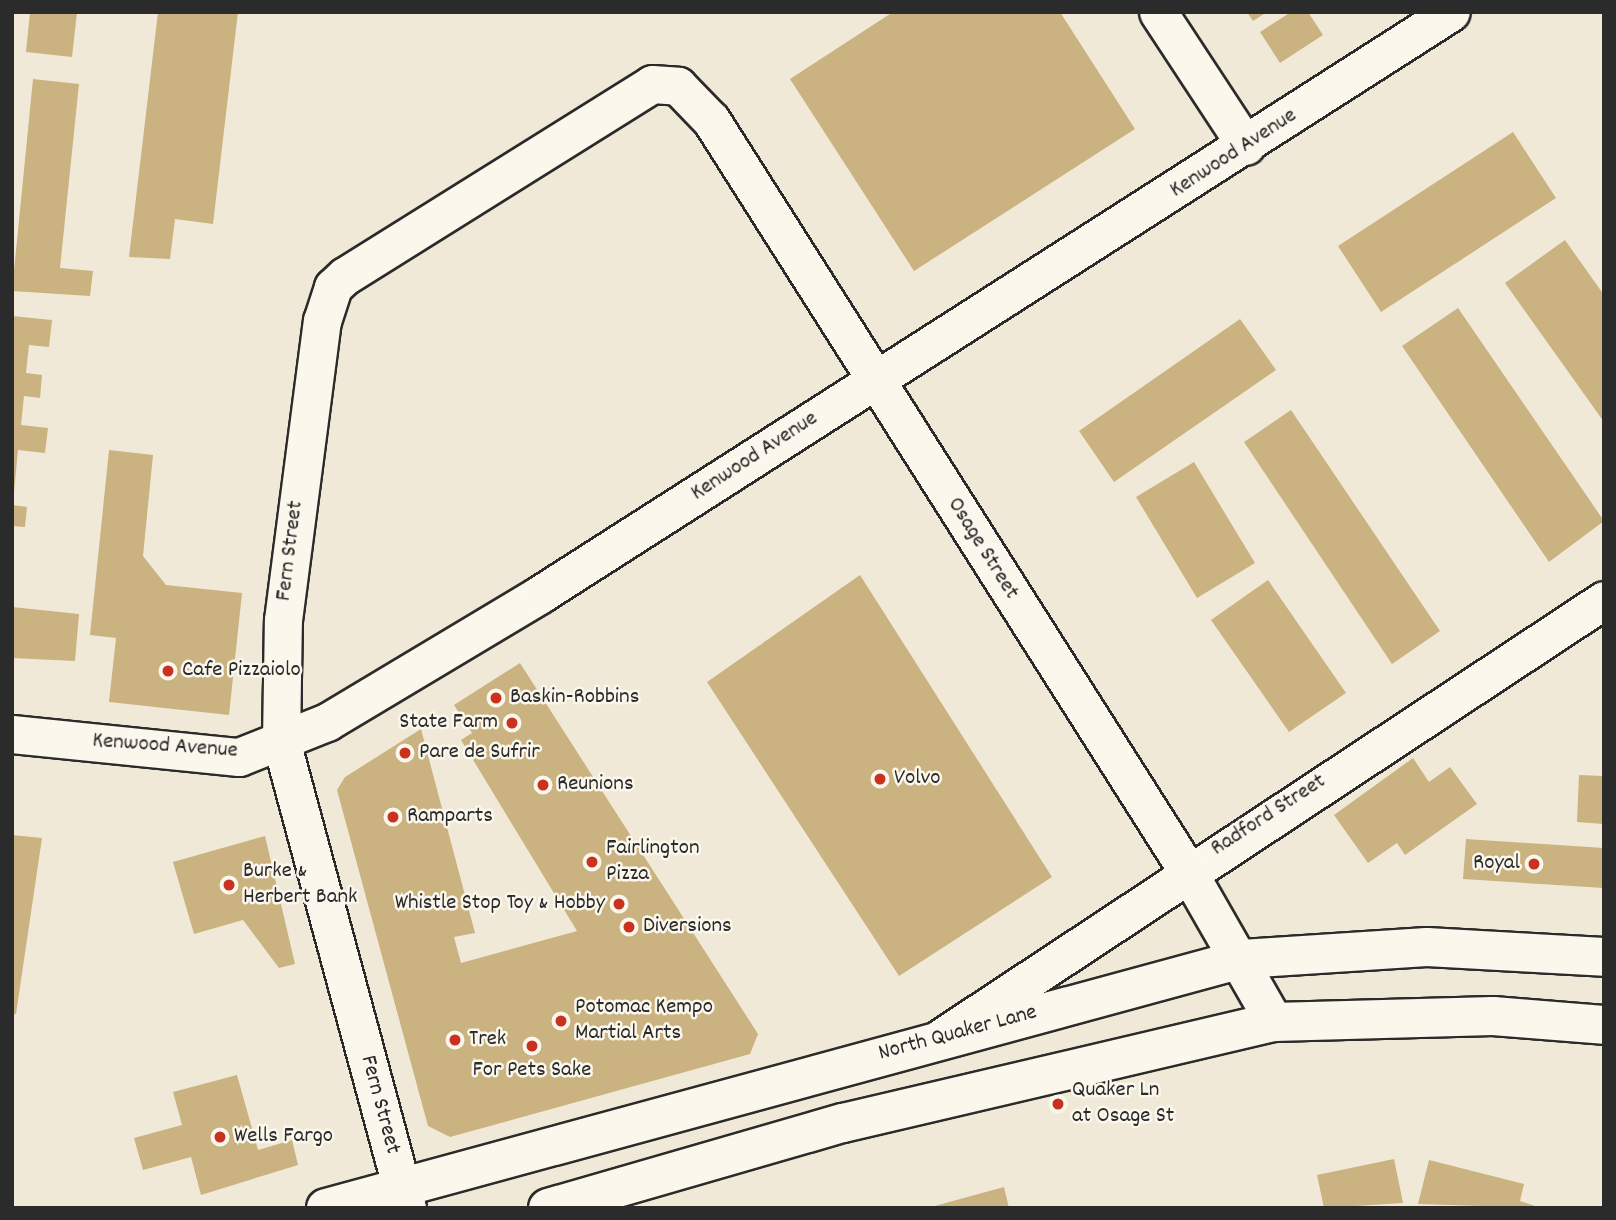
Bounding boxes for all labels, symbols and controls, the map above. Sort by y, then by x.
street label: Kenwood Avenue [1165,103,1303,205]
street label: Kenwood Avenue [686,406,824,508]
street label: Osage Street [940,493,1024,605]
street label: Fern Street [271,499,311,603]
place label: Cafe Pizzaiolo [182,657,301,685]
marker: Cafe Pizzaiolo [160,663,176,679]
place label: Baskin-Robbins [510,684,639,712]
marker: Baskin-Robbins [488,690,504,706]
place label: State Farm [399,709,498,737]
marker: State Farm [504,715,520,731]
street label: Kenwood Avenue [91,728,239,766]
place label: Pare de Sufrir [419,739,540,767]
marker: Pare de Sufrir [397,745,413,761]
place label: Volvo [894,765,941,793]
street label: Radford Street [1206,769,1332,863]
place label: Reunions [557,771,634,799]
marker: Volvo [872,771,888,787]
marker: Reunions [535,777,551,793]
place label: Ramparts [407,803,493,831]
marker: Ramparts [385,809,401,825]
place label: Fairlington Pizza [606,835,700,889]
place label: Royal [1473,850,1520,878]
marker: Fairlington Pizza [584,854,600,870]
marker: Royal [1526,856,1542,872]
place label: Burke & Herbert Bank [243,858,358,912]
marker: Burke & Herbert Bank [221,877,237,893]
place label: Whistle Stop Toy & Hobby [395,890,605,918]
marker: Whistle Stop Toy & Hobby [611,896,627,912]
place label: Diversions [643,913,732,941]
marker: Diversions [621,919,637,935]
place label: Potomac Kempo Martial Arts [575,994,713,1048]
street label: North Quaker Lane [876,1000,1040,1068]
marker: Potomac Kempo Martial Arts [553,1013,569,1029]
place label: Trek [469,1026,506,1054]
marker: Trek [447,1032,463,1048]
marker: For Pets Sake [524,1038,540,1054]
street label: Fern Street [353,1053,405,1157]
place label: For Pets Sake [473,1057,591,1085]
place label: Quaker Ln at Osage St [1072,1077,1174,1131]
marker: Quaker Ln at Osage St [1050,1096,1066,1112]
place label: Wells Fargo [234,1123,333,1151]
marker: Wells Fargo [212,1129,228,1145]

